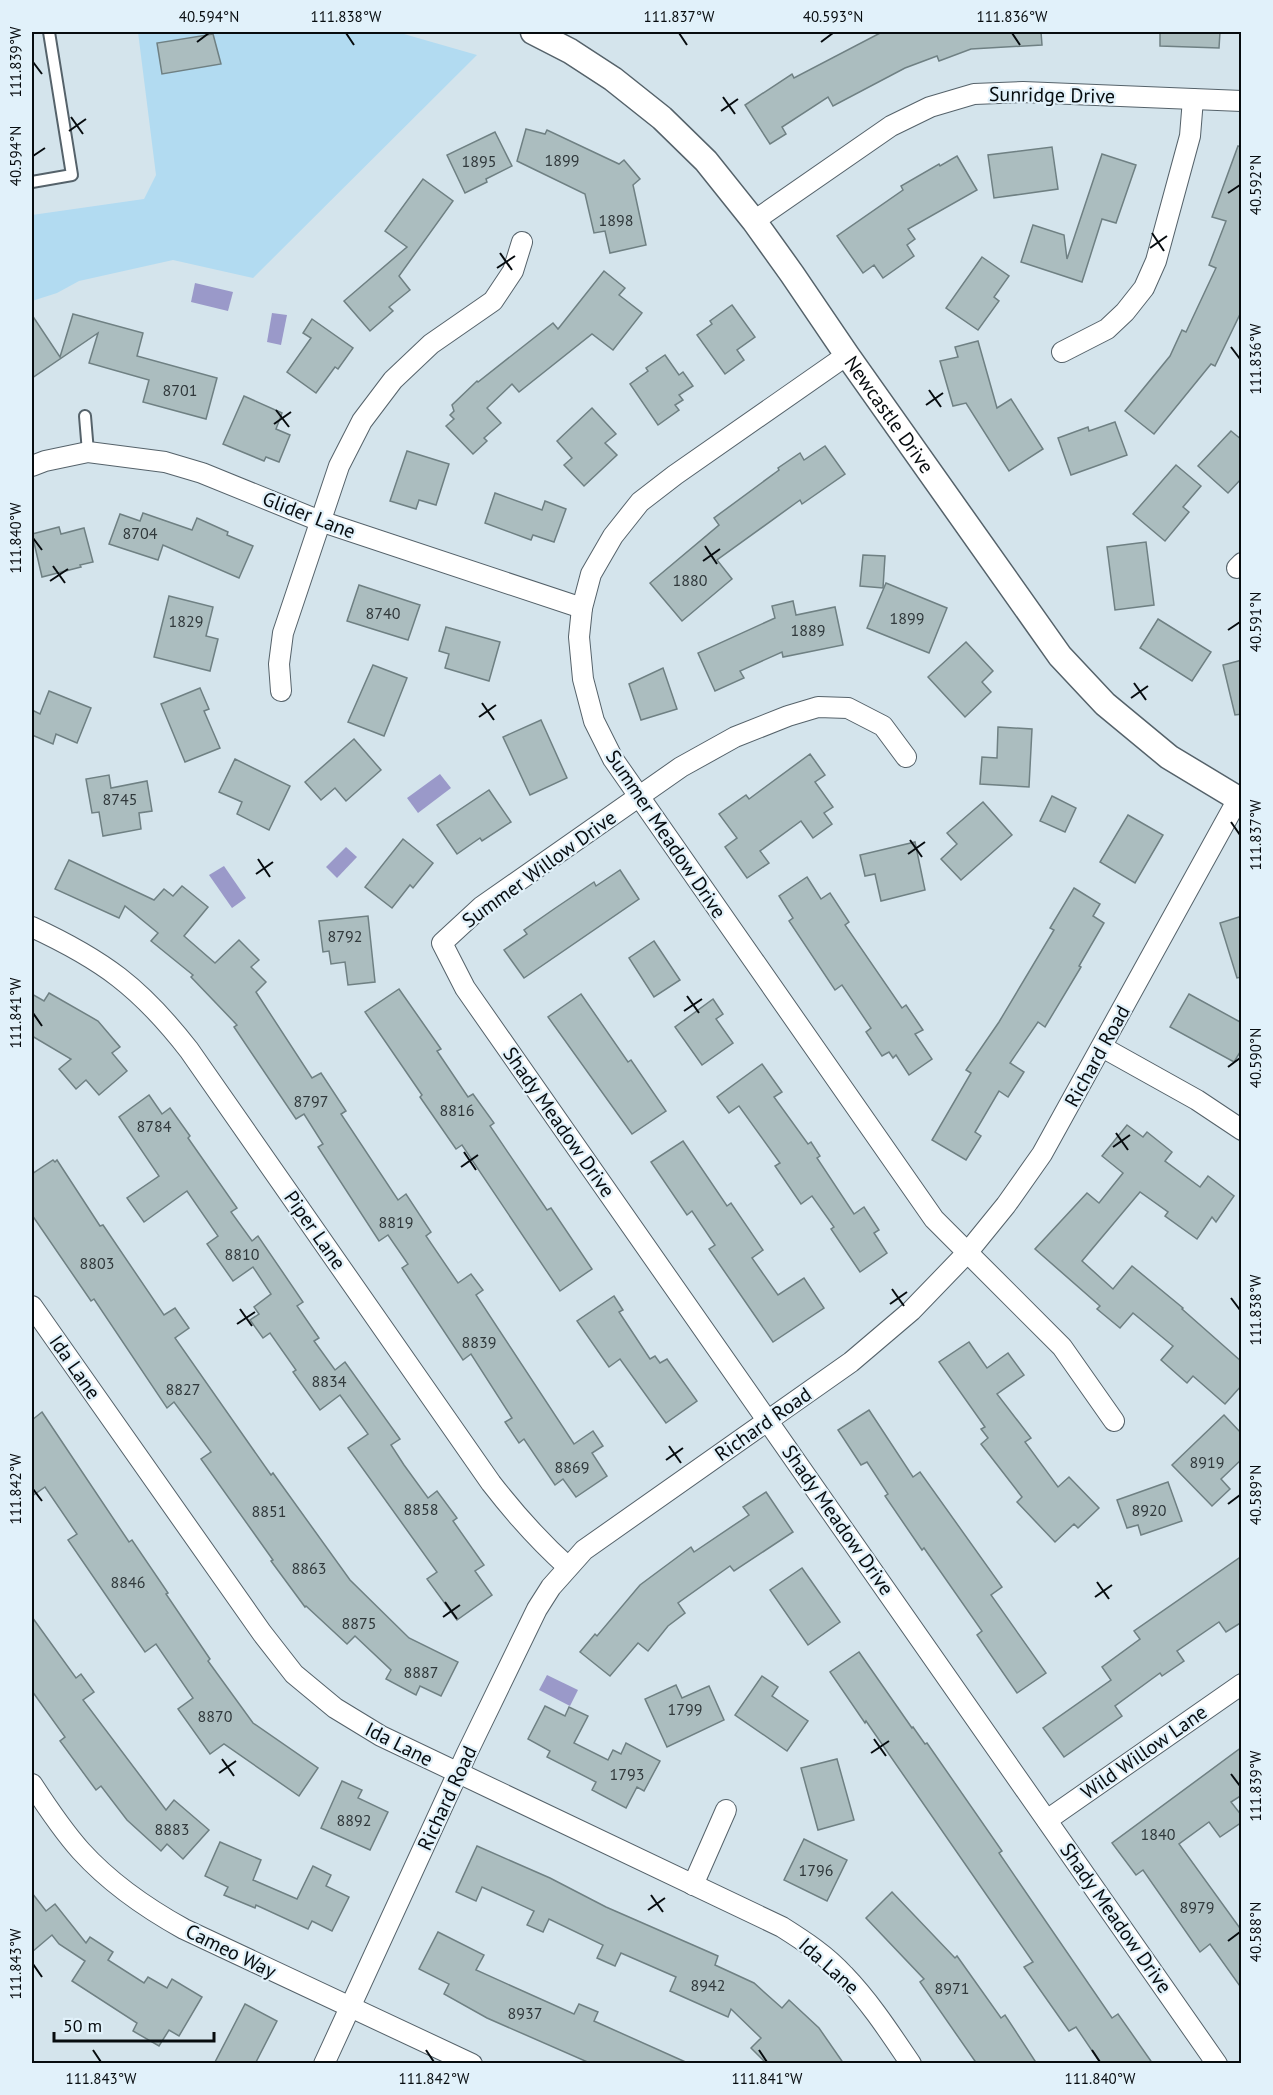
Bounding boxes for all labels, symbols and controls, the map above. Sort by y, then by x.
text: 40.594°N [179,7,239,26]
text: 111.838°W [310,7,382,26]
text: 111.837°W [643,7,715,26]
text: 40.593°N [803,7,863,26]
text: 111.836°W [976,7,1048,26]
text: 111.839°W [6,26,25,98]
street label: Sunridge Drive [989,81,1115,109]
text: 40.594°N [6,126,25,186]
house number: 1899 [545,150,579,170]
house number: 1895 [462,151,496,171]
text: 40.592°N [1246,155,1265,215]
house number: 1898 [599,210,633,230]
text: 111.836°W [1246,323,1265,395]
street label: Newcastle Drive [839,351,940,479]
house number: 8701 [163,380,197,400]
street label: Glider Lane [259,485,359,545]
text: 111.840°W [6,502,25,574]
house number: 8704 [123,523,158,543]
house number: 1880 [673,570,708,590]
text: 40.591°N [1246,592,1265,652]
house number: 8740 [366,603,401,623]
house number: 1899 [890,608,924,628]
house number: 1829 [169,611,203,631]
house number: 1889 [791,620,825,640]
street label: Summer Meadow Drive [600,745,732,923]
house number: 8745 [103,789,137,809]
text: 111.837°W [1246,799,1265,871]
street label: Summer Willow Drive [457,804,621,934]
house number: 8792 [328,926,362,946]
text: 111.841°W [6,977,25,1049]
street label: Richard Road [1058,1001,1136,1111]
text: 40.590°N [1246,1028,1265,1088]
street label: Shady Meadow Drive [497,1042,621,1202]
house number: 8797 [294,1091,328,1111]
house number: 8816 [440,1100,474,1120]
house number: 8784 [137,1116,172,1136]
street label: Piper Lane [278,1185,352,1275]
house number: 8819 [379,1212,413,1232]
house number: 8810 [225,1244,260,1264]
house number: 8803 [80,1253,114,1273]
text: 111.838°W [1246,1274,1265,1346]
street label: Ida Lane [43,1330,107,1404]
house number: 8839 [462,1332,496,1352]
house number: 8834 [312,1371,347,1391]
house number: 8827 [166,1379,200,1399]
street label: Richard Road [710,1381,816,1467]
street label: Shady Meadow Drive [776,1440,900,1600]
house number: 8919 [1190,1452,1224,1472]
text: 111.842°W [6,1453,25,1525]
house number: 8869 [555,1457,589,1477]
text: 40.589°N [1246,1465,1265,1525]
house number: 8858 [404,1499,438,1519]
house number: 8920 [1132,1500,1167,1520]
house number: 8851 [252,1501,286,1521]
house number: 8863 [292,1558,326,1578]
house number: 8846 [111,1572,145,1592]
house number: 8875 [342,1613,376,1633]
house number: 8887 [404,1662,438,1682]
house number: 1799 [668,1699,702,1719]
street label: Wild Willow Lane [1076,1699,1212,1805]
house number: 8870 [198,1706,233,1726]
street label: Ida Lane [361,1716,437,1772]
street label: Richard Road [411,1742,483,1854]
text: 111.839°W [1246,1750,1265,1822]
house number: 1793 [610,1764,644,1784]
house number: 8892 [337,1810,371,1830]
house number: 8883 [155,1819,189,1839]
house number: 1840 [1141,1824,1176,1844]
street label: Shady Meadow Drive [1054,1838,1178,1998]
house number: 1796 [799,1860,833,1880]
house number: 8979 [1180,1897,1214,1917]
text: 40.588°N [1246,1902,1265,1962]
street label: Cameo Way [181,1918,281,1984]
text: 111.843°W [6,1928,25,2000]
street label: Ida Lane [793,1932,865,2000]
house number: 8942 [691,1975,725,1995]
house number: 8971 [935,1978,969,1998]
house number: 8937 [508,2003,542,2023]
scale bar [54,2005,214,2043]
text: 50 m [63,2014,102,2037]
text: 111.843°W [65,2069,137,2088]
text: 111.842°W [398,2069,470,2088]
text: 111.841°W [731,2069,803,2088]
text: 111.840°W [1064,2069,1136,2088]

